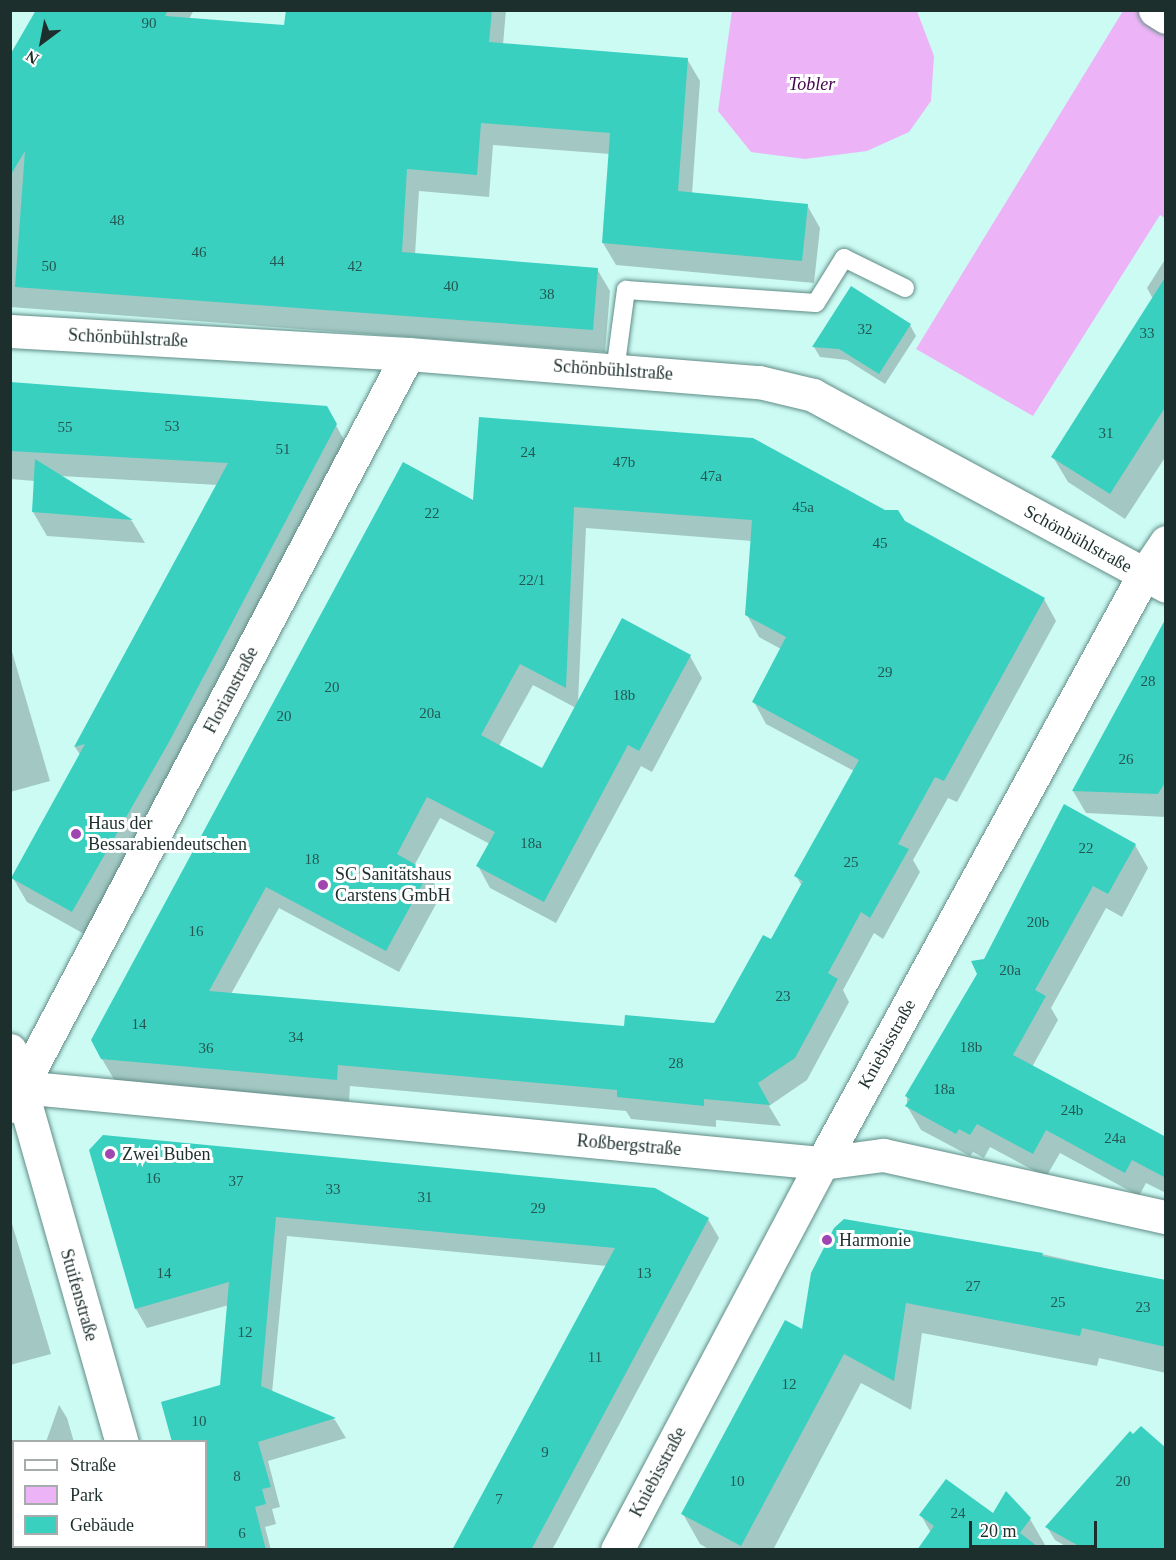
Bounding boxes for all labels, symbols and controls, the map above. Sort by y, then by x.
north arrow [12,12,72,72]
house number: 90 [142,15,156,33]
text: N [23,47,42,68]
park label: Tobler [789,73,835,95]
house number: 48 [110,212,124,230]
house number: 46 [192,244,206,262]
house number: 44 [270,253,284,271]
house number: 50 [42,258,56,276]
house number: 42 [348,258,362,276]
house number: 40 [444,278,458,296]
house number: 38 [540,286,554,304]
house number: 32 [858,321,872,339]
street label: Schönbühlstraße [68,324,188,352]
house number: 33 [1140,325,1154,343]
street label: Schönbühlstraße [552,355,674,385]
house number: 53 [164,418,180,436]
house number: 55 [58,419,72,437]
house number: 31 [1098,425,1114,443]
house number: 51 [276,441,290,459]
house number: 24 [520,444,536,462]
house number: 47b [613,454,635,472]
house number: 47a [700,468,722,486]
house number: 45a [792,499,814,517]
street label: Schönbühlstraße [1020,500,1136,578]
house number: 22 [424,505,440,523]
house number: 45 [872,535,888,553]
house number: 22/1 [519,572,545,590]
street label: Florianstraße [199,643,263,737]
house number: 29 [878,664,892,682]
house number: 28 [1140,673,1156,691]
house number: 20 [324,679,340,697]
house number: 18b [613,687,635,705]
house number: 20a [419,705,441,723]
house number: 20 [276,708,292,726]
house number: 26 [1118,751,1134,769]
place label: Haus der Bessarabiendeutschen [88,813,247,856]
marker: Haus der Bessarabiendeutschen [69,827,83,841]
house number: 18a [520,835,542,853]
house number: 22 [1078,840,1094,858]
house number: 18 [304,851,320,869]
house number: 25 [844,854,858,872]
place label: SC Sanitätshaus Carstens GmbH [335,864,452,906]
marker: SC Sanitätshaus Carstens GmbH [316,878,330,892]
house number: 20b [1027,914,1049,932]
house number: 16 [188,923,204,941]
house number: 20a [999,962,1021,980]
house number: 23 [776,988,790,1006]
street label: Kniebisstraße [854,995,920,1093]
house number: 14 [132,1016,146,1034]
house number: 34 [288,1029,304,1047]
house number: 18b [960,1039,982,1057]
house number: 36 [198,1040,214,1058]
house number: 28 [668,1055,684,1073]
house number: 18a [933,1081,955,1099]
house number: 24b [1061,1102,1083,1120]
street label: Roßbergstraße [576,1130,682,1160]
house number: 24a [1104,1130,1126,1148]
place label: Zwei Buben [122,1143,210,1165]
marker: Zwei Buben [103,1147,117,1161]
house number: 16 [146,1170,160,1188]
house number: 37 [228,1173,244,1191]
house number: 33 [326,1181,340,1199]
house number: 31 [418,1189,432,1207]
house number: 29 [530,1200,546,1218]
place label: Harmonie [839,1229,911,1251]
marker: Harmonie [820,1233,834,1247]
street label: Stuifenstraße [56,1246,102,1344]
house number: 14 [156,1265,172,1283]
house number: 13 [636,1265,652,1283]
house number: 27 [966,1278,980,1296]
house number: 25 [1050,1294,1066,1312]
house number: 23 [1136,1299,1150,1317]
house number: 12 [238,1324,252,1342]
house number: 11 [588,1349,602,1367]
house number: 12 [782,1376,796,1394]
house number: 10 [192,1413,206,1431]
street label: Kniebisstraße [625,1423,691,1521]
legend [12,1440,207,1548]
house number: 9 [541,1444,549,1462]
text: Straße [70,1455,116,1475]
house number: 8 [233,1468,241,1486]
house number: 10 [730,1473,744,1491]
house number: 20 [1116,1473,1130,1491]
text: Park [70,1485,103,1505]
house number: 7 [495,1491,503,1509]
house number: 24 [950,1505,966,1523]
scale bar [972,1509,1100,1547]
text: Gebäude [70,1515,134,1535]
text: 20 m [980,1521,1017,1541]
house number: 6 [238,1525,246,1543]

